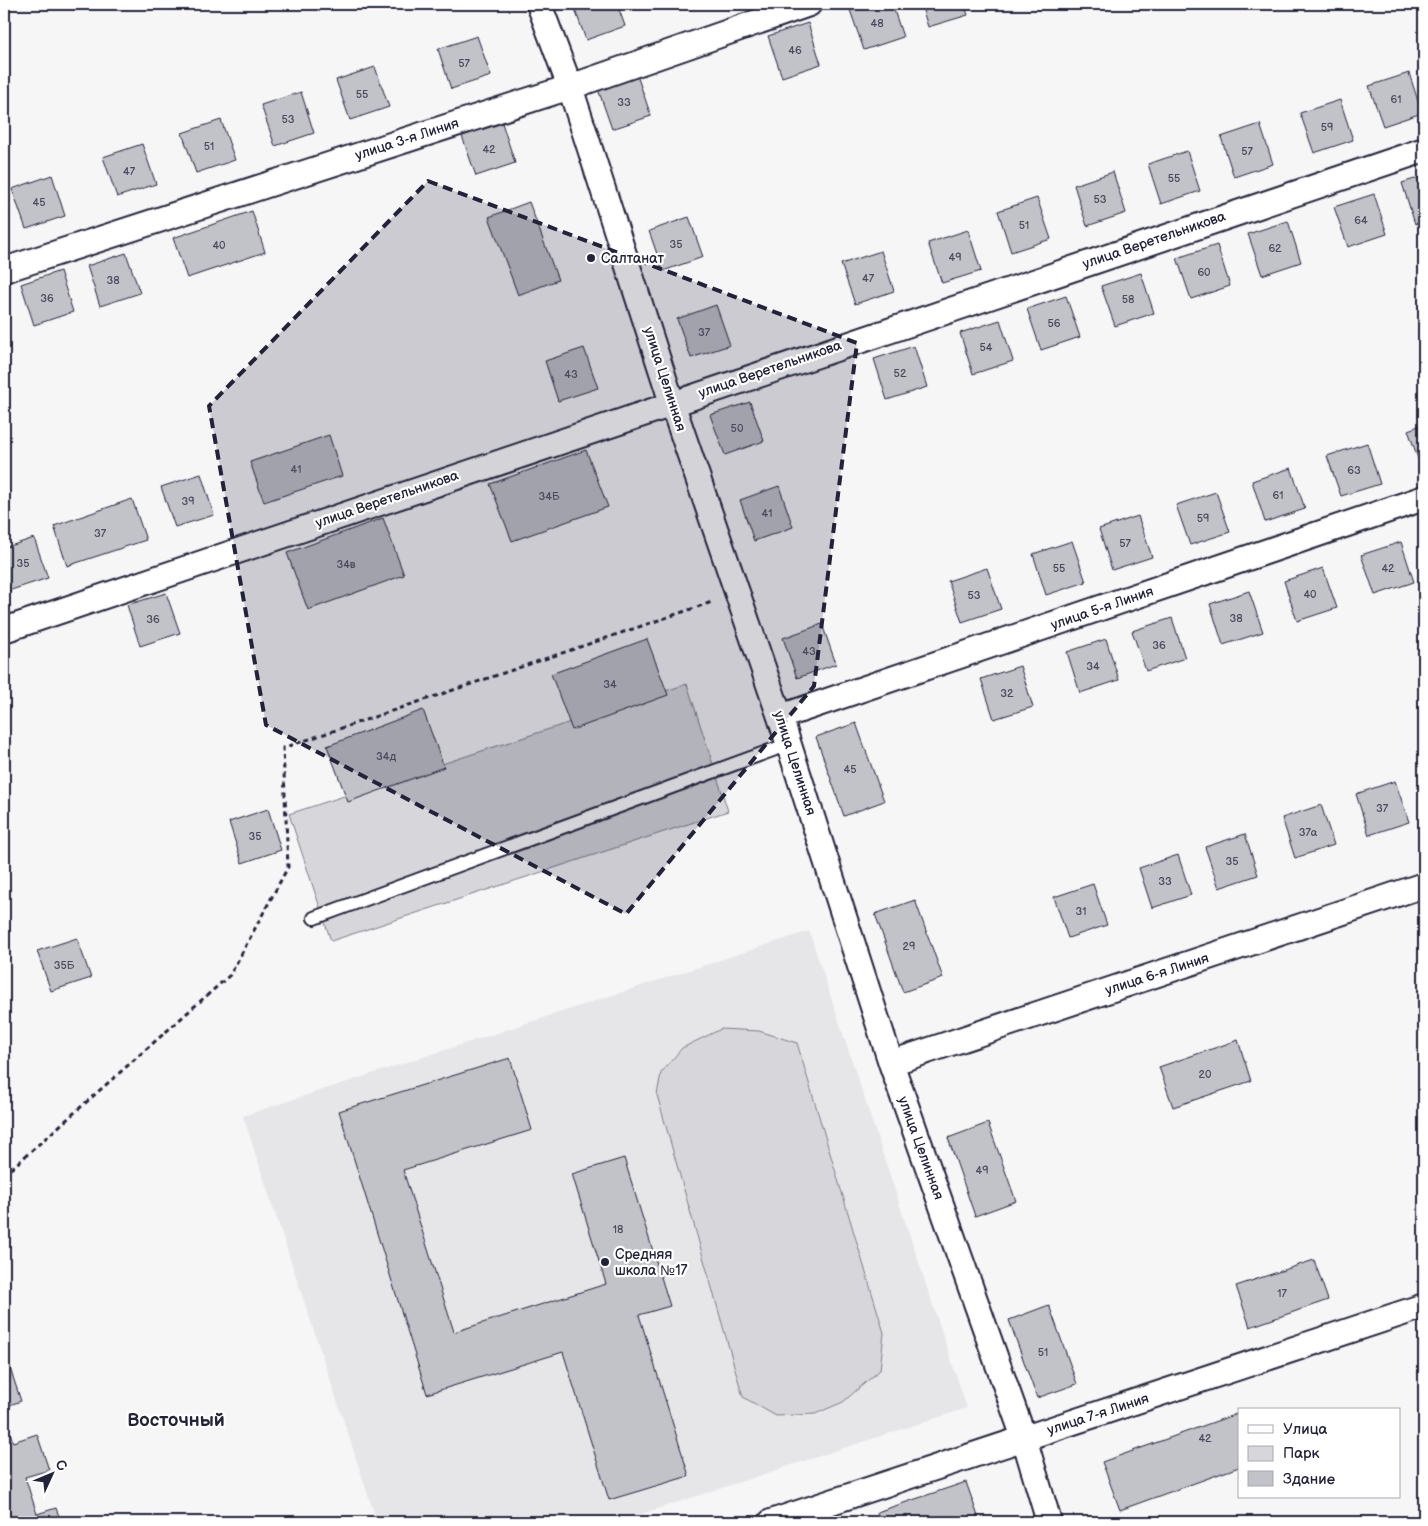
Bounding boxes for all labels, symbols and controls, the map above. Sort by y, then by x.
house number: 48 [870,17,884,30]
house number: 46 [788,44,802,57]
house number: 57 [458,57,470,70]
house number: 55 [356,88,368,101]
house number: 61 [1391,93,1401,106]
house number: 33 [617,96,631,109]
house number: 53 [281,113,295,126]
street label: улица 3-я Линия [353,114,461,164]
house number: 59 [1321,121,1333,134]
house number: 51 [204,140,214,153]
house number: 42 [482,143,496,156]
house number: 57 [1241,145,1253,158]
house number: 47 [123,165,136,178]
house number: 55 [1168,172,1180,185]
house number: 53 [1093,193,1107,206]
house number: 45 [32,196,46,209]
street label: улица Веретельникова [1080,207,1228,272]
house number: 64 [1354,214,1368,227]
house number: 51 [1019,219,1029,232]
house number: 35 [669,238,683,251]
house number: 40 [212,239,226,252]
house number: 62 [1268,242,1282,255]
place label: Салтанат [601,250,664,267]
house number: 49 [948,251,962,264]
marker: Салтанат [585,252,597,264]
house number: 60 [1197,266,1211,279]
house number: 47 [862,272,875,285]
house number: 38 [106,274,120,287]
house number: 36 [40,292,54,305]
house number: 58 [1122,293,1134,306]
house number: 56 [1047,317,1061,330]
street label: улица Целинная [640,325,690,434]
house number: 37 [698,326,711,339]
street label: улица Веретельникова [696,336,844,401]
house number: 54 [979,341,993,354]
house number: 52 [894,367,907,380]
house number: 43 [564,368,578,381]
house number: 50 [731,422,744,435]
house number: 41 [291,463,301,476]
house number: 63 [1347,464,1361,477]
street label: улица Веретельникова [313,466,461,531]
house number: 61 [1273,489,1283,502]
house number: 34Б [538,490,560,503]
house number: 39 [181,495,195,508]
house number: 41 [762,507,772,520]
house number: 59 [1197,512,1209,525]
house number: 37 [94,527,107,540]
house number: 57 [1119,537,1131,550]
house number: 35 [16,557,30,570]
house number: 34в [336,558,356,571]
house number: 55 [1053,562,1065,575]
house number: 42 [1381,562,1395,575]
street label: улица 5-я Линия [1048,582,1156,634]
house number: 40 [1303,588,1317,601]
house number: 53 [967,589,981,602]
house number: 38 [1229,612,1243,625]
house number: 36 [146,613,160,626]
house number: 36 [1152,639,1166,652]
house number: 43 [802,645,816,658]
house number: 34 [1086,660,1100,673]
house number: 34 [603,678,617,691]
house number: 32 [1000,687,1014,700]
street label: улица Целинная [770,709,820,818]
house number: 34д [376,750,396,763]
house number: 45 [843,763,857,776]
house number: 37 [1376,802,1389,815]
house number: 37а [1299,826,1318,839]
house number: 35 [248,830,262,843]
house number: 35 [1225,855,1239,868]
house number: 33 [1158,875,1172,888]
house number: 31 [1075,905,1087,918]
house number: 29 [903,940,915,953]
street label: улица 6-я Линия [1103,949,1211,999]
house number: 35Б [54,959,75,972]
house number: 20 [1199,1068,1212,1081]
street label: улица Целинная [894,1094,948,1202]
house number: 49 [975,1164,989,1177]
house number: 18 [613,1223,623,1236]
place label: Средняя школа №17 [615,1246,688,1279]
marker: Средняя школа №17 [599,1256,611,1268]
house number: 17 [1277,1287,1287,1300]
house number: 51 [1038,1346,1048,1359]
street label: улица 7-я Линия [1045,1389,1151,1438]
legend [1238,1408,1400,1498]
district label: Восточный [127,1409,225,1432]
text: Улица [1283,1420,1328,1439]
house number: 42 [1198,1432,1212,1445]
text: Парк [1283,1444,1320,1463]
north arrow [28,1448,78,1498]
text: С [51,1456,71,1475]
text: Здание [1283,1470,1335,1489]

